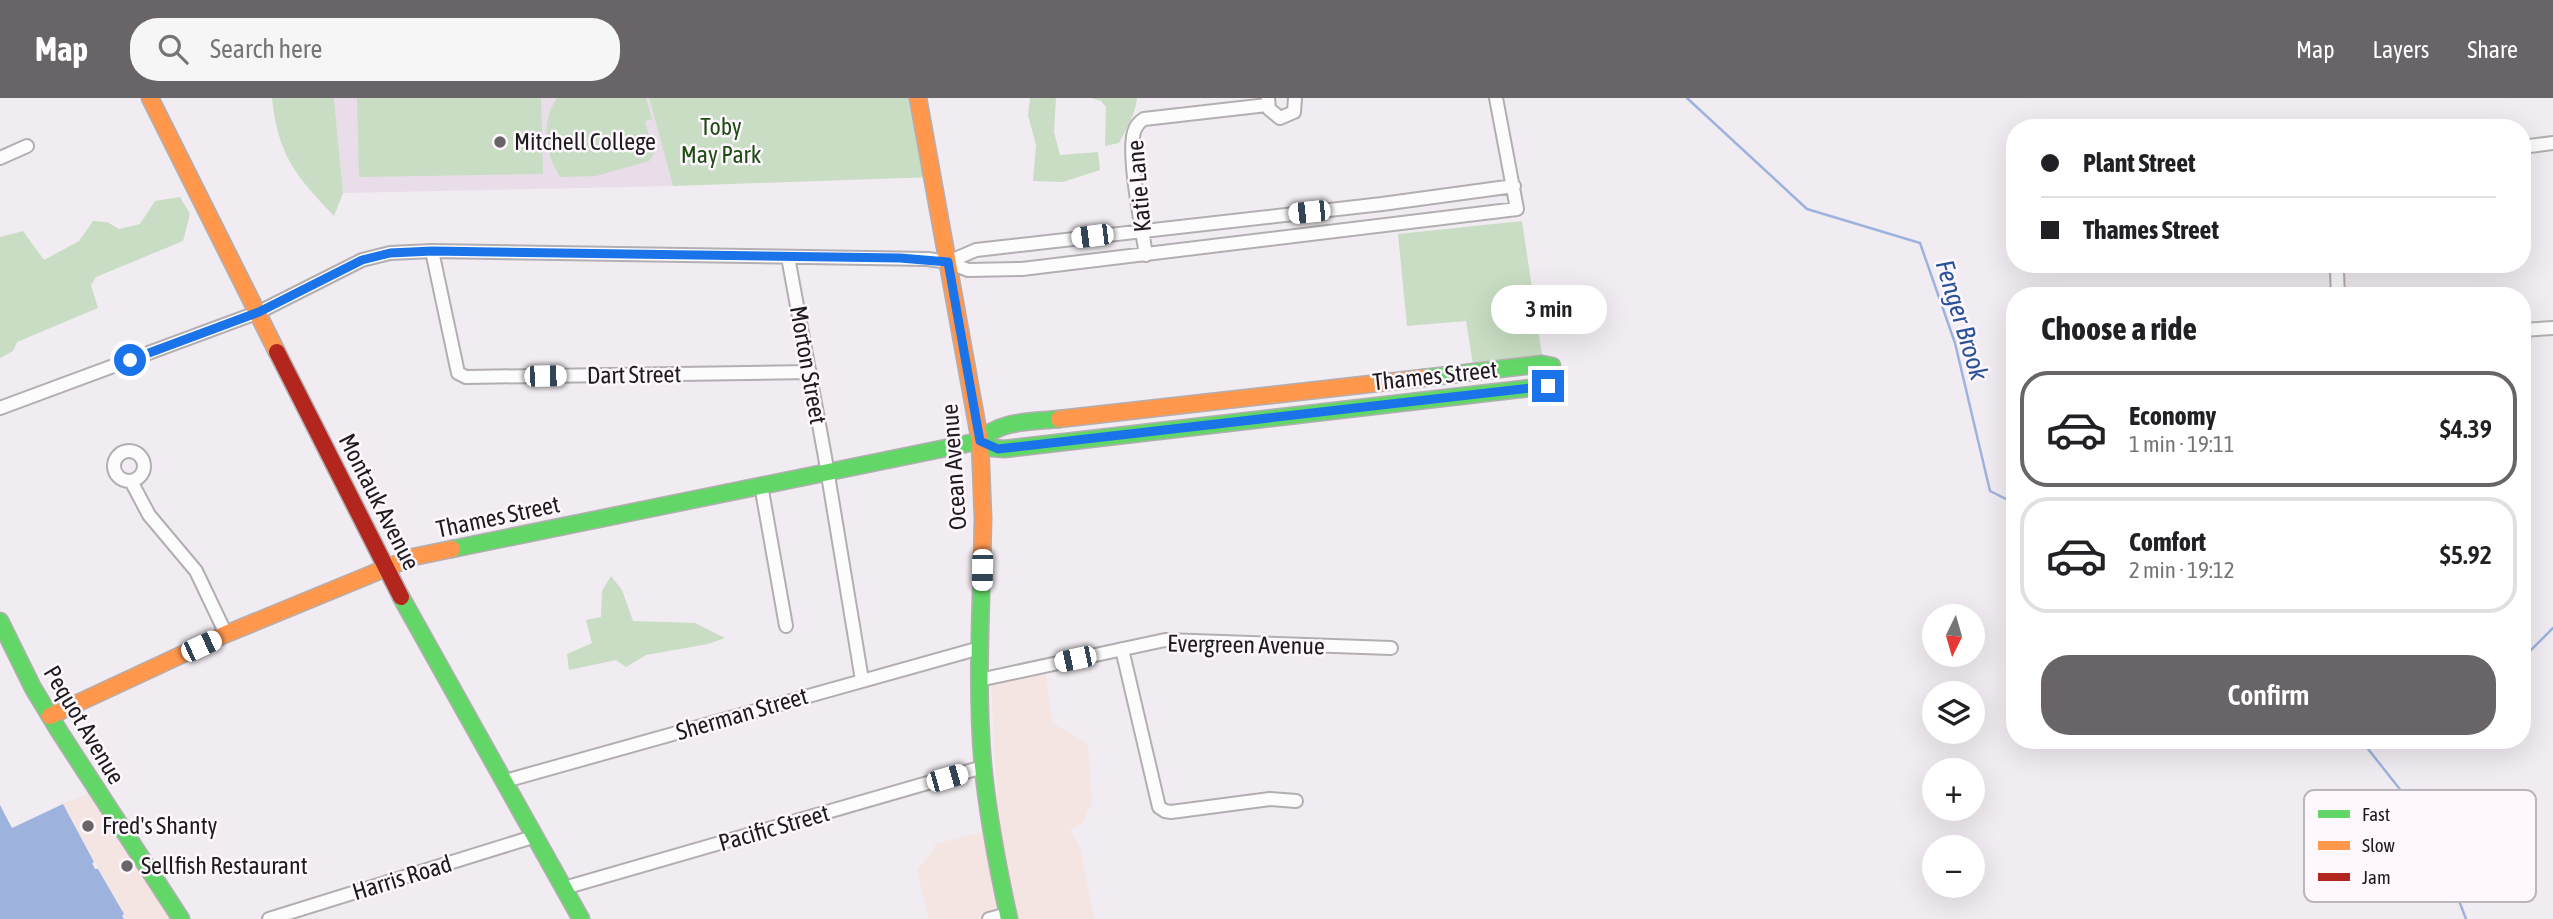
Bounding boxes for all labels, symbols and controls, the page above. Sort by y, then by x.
search box [130,18,620,81]
text: Map [35,30,88,68]
icon: search [154,30,192,68]
text: Search here [210,34,322,64]
text: Map [2296,36,2335,63]
text: Layers [2373,36,2429,63]
text: Share [2467,36,2518,63]
park label: Toby May Park [681,113,762,168]
place label: Mitchell College [514,128,656,155]
marker: Mitchell College [492,134,508,150]
street label: Katie Lane [1121,139,1156,233]
text: Plant Street [2083,148,2195,178]
car [1288,199,1331,225]
text: Thames Street [2083,215,2219,245]
car [1070,223,1115,249]
water label: Fenger Brook [1929,256,1995,384]
callout: 3 min [1490,285,1606,334]
text: 3 min [1526,296,1572,322]
street label: Morton Street [785,304,832,426]
text: Choose a ride [2041,310,2197,347]
route start [114,344,146,376]
street label: Thames Street [1371,356,1499,395]
street label: Dart Street [587,360,681,389]
car [524,365,567,387]
route end [1532,370,1564,402]
icon: car [2045,398,2108,461]
text: Economy [2129,401,2216,431]
street label: Ocean Avenue [936,403,971,531]
text: $4.39 [2440,414,2492,444]
street label: Montauk Avenue [334,429,425,574]
text: 1 min · 19:11 [2129,431,2235,457]
street label: Thames Street [434,490,562,543]
icon: car [2045,524,2108,587]
text: Comfort [2129,527,2206,557]
text: $5.92 [2440,540,2492,570]
car [972,549,993,591]
text: 2 min · 19:12 [2129,557,2235,583]
north arrow [1922,604,1984,667]
map controls [1922,604,1985,898]
car [178,628,225,664]
street label: Evergreen Avenue [1167,630,1325,659]
car [1053,644,1098,674]
button: Confirm [2041,655,2496,735]
street label: Pequot Avenue [39,661,130,789]
button: layers [1922,681,1985,744]
street label: Sherman Street [673,682,811,745]
button: + [1922,758,1985,821]
car [924,762,971,794]
legend [2304,790,2536,902]
street label: Pacific Street [715,799,832,856]
text: Fast [2362,803,2390,825]
place label: Fred's Shanty [102,812,218,839]
marker: Fred's Shanty [80,818,96,834]
text: Slow [2362,834,2396,856]
button: − [1922,835,1985,898]
street label: Harris Road [349,850,455,905]
place label: Sellfish Restaurant [141,852,308,879]
marker: Sellfish Restaurant [119,858,135,874]
text: Jam [2362,866,2391,888]

